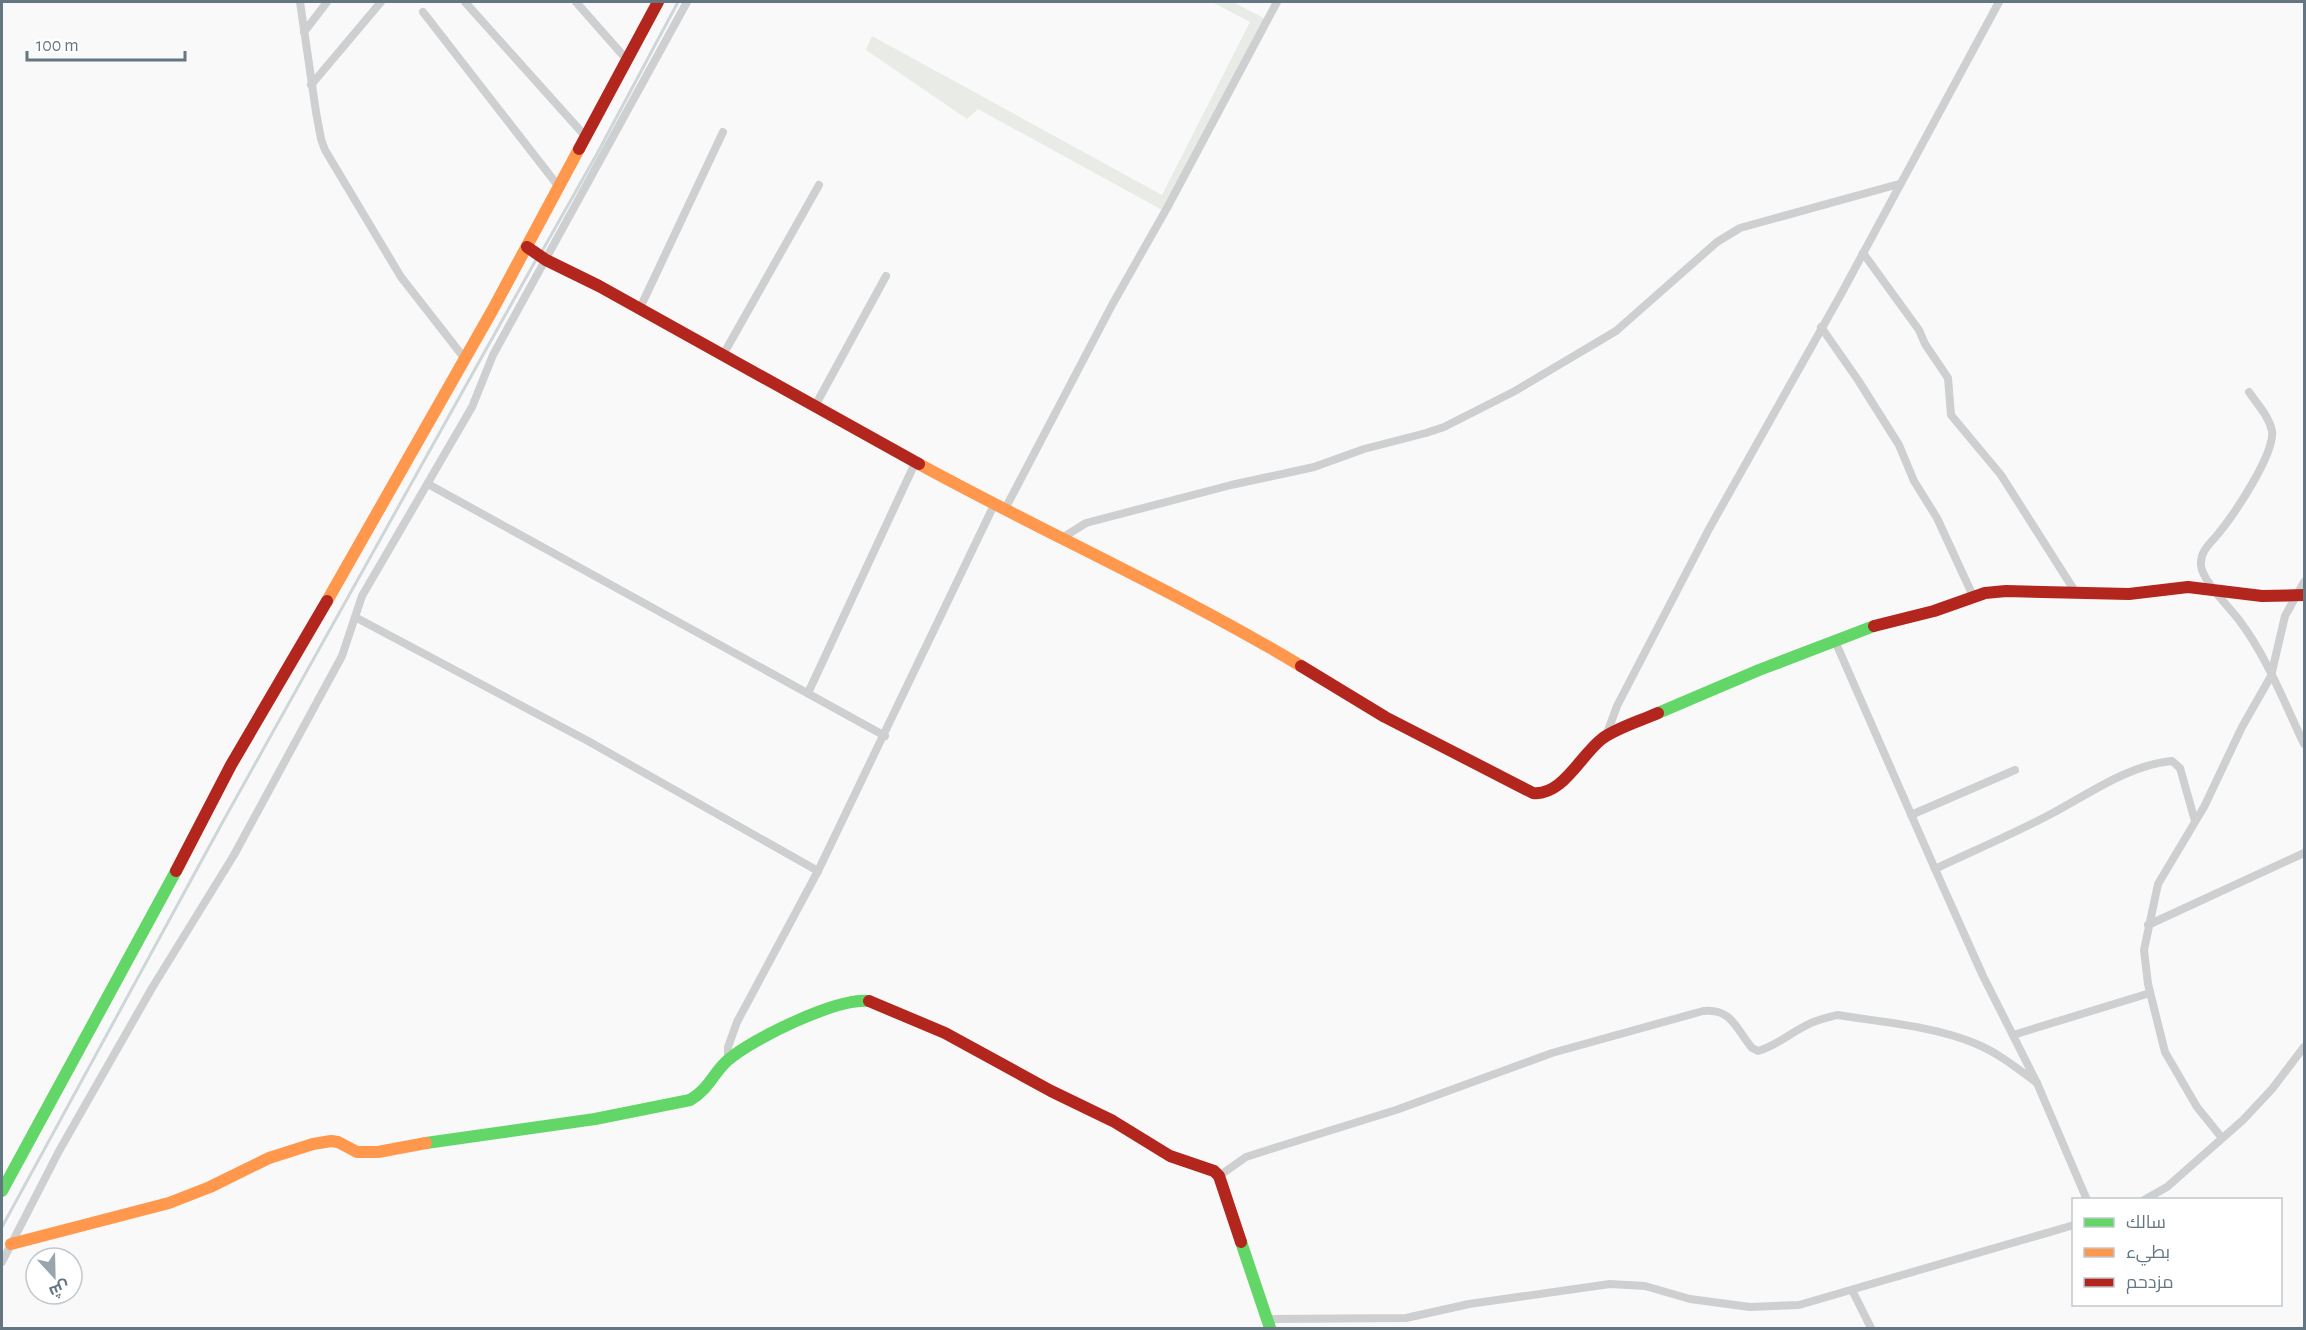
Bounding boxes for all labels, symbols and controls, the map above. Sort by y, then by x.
scale bar [27,24,184,62]
text: 100 m [36,37,79,55]
legend [2072,1198,2282,1306]
text: سالك [2126,1214,2166,1232]
text: بطيء [2126,1244,2170,1266]
north arrow [24,1246,84,1306]
text: مزدحم [2126,1274,2174,1294]
text: ش [46,1277,72,1301]

